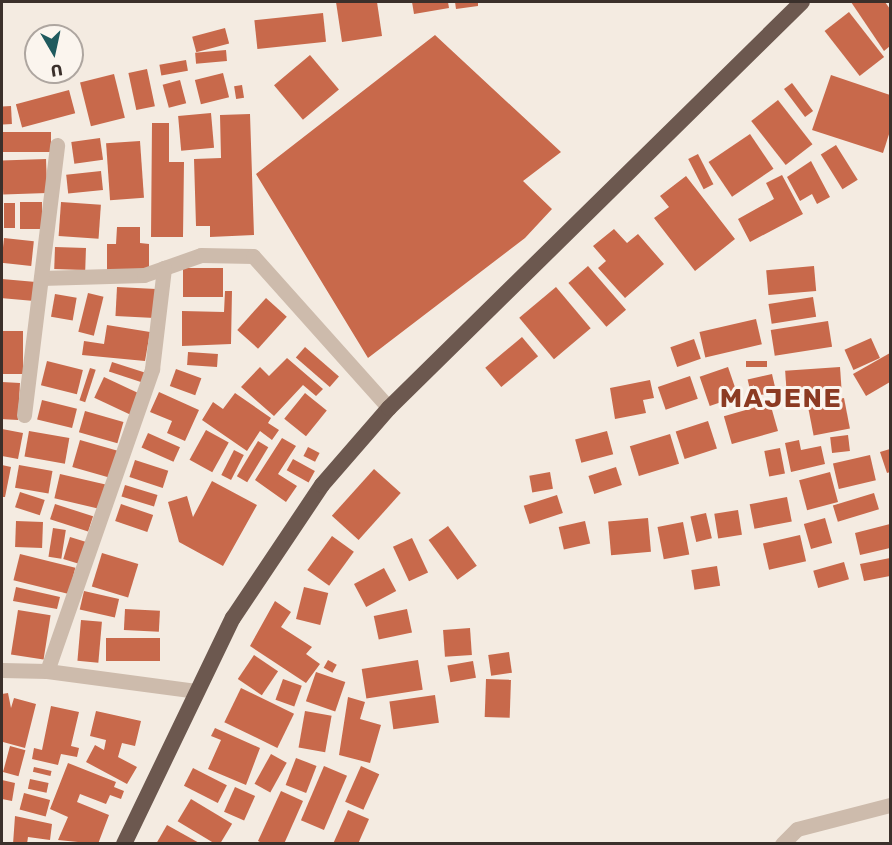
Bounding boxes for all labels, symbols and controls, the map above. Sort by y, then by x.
north arrow [24,24,84,84]
text: U [49,60,64,81]
district label: MAJENE [720,383,842,415]

